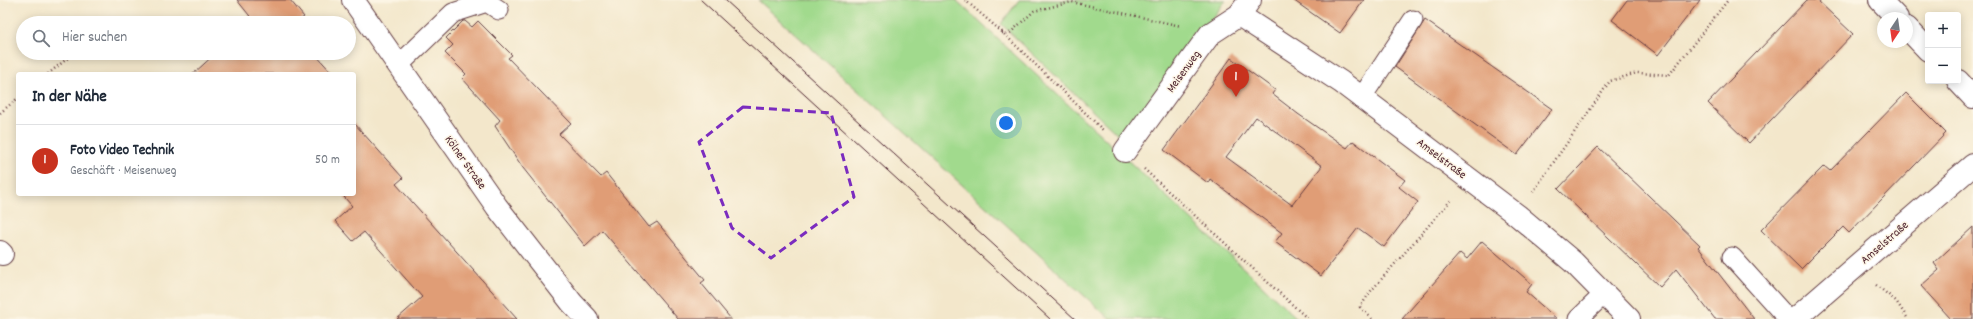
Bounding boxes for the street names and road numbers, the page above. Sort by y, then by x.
street label: Meisenweg [1163,47,1205,97]
street label: Kölner Straße [440,132,490,193]
street label: Amselstraße [1413,135,1470,184]
street label: Amselstraße [1857,218,1913,269]

